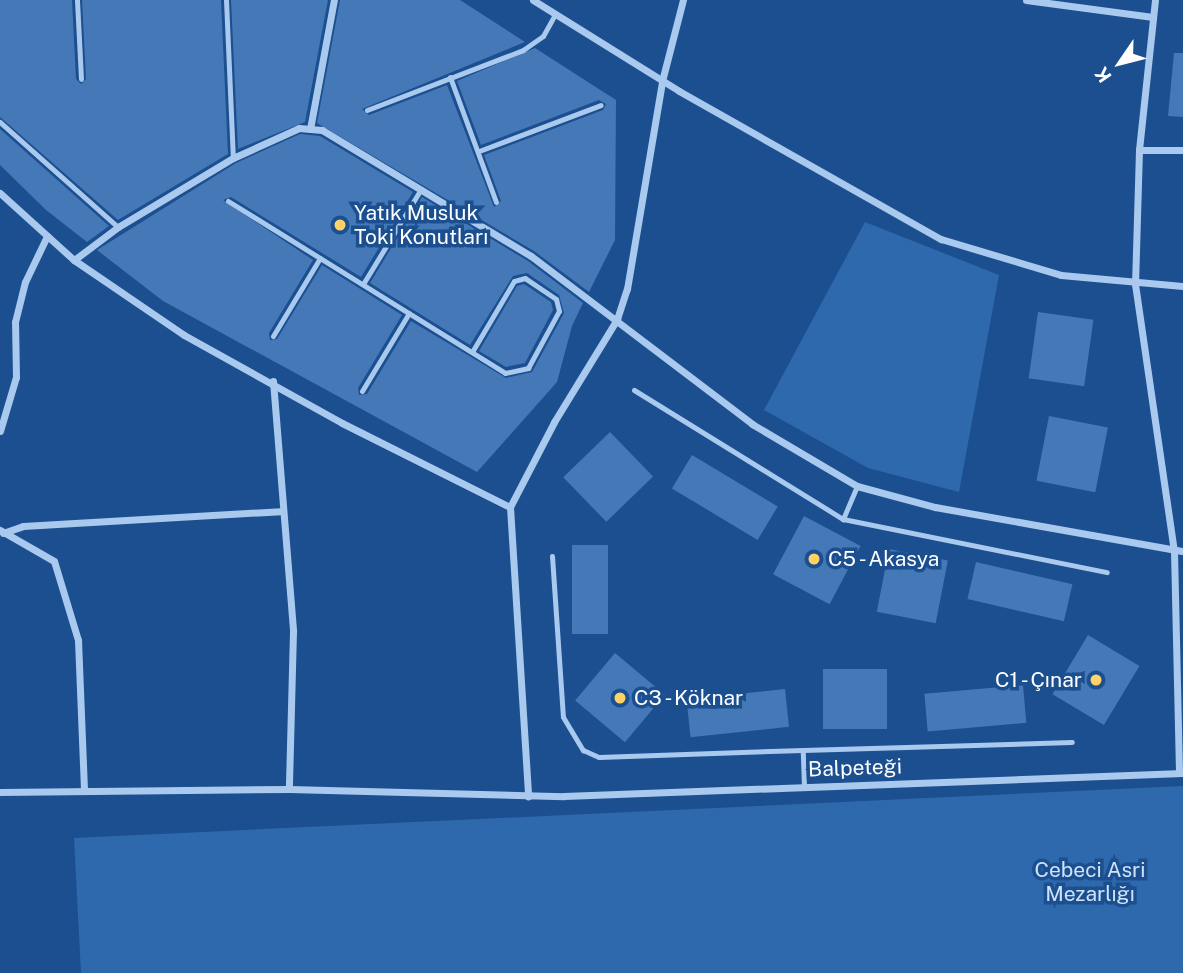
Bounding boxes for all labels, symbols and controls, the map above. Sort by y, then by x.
north arrow [1085,28,1155,98]
text: K [1090,63,1116,87]
place label: Yatık Musluk Toki Konutları [354,200,488,250]
marker: Yatık Musluk Toki Konutları [332,217,348,233]
place label: C5 - Akasya [828,546,945,572]
marker: C5 - Akasya [806,551,822,567]
place label: C1 - Çınar [989,667,1082,693]
marker: C1 - Çınar [1088,672,1104,688]
place label: C3 - Köknar [634,685,749,711]
marker: C3 - Köknar [612,690,628,706]
street label: Balpeteği [808,754,902,782]
park label: Cebeci Asri Mezarlığı [1035,857,1145,907]

